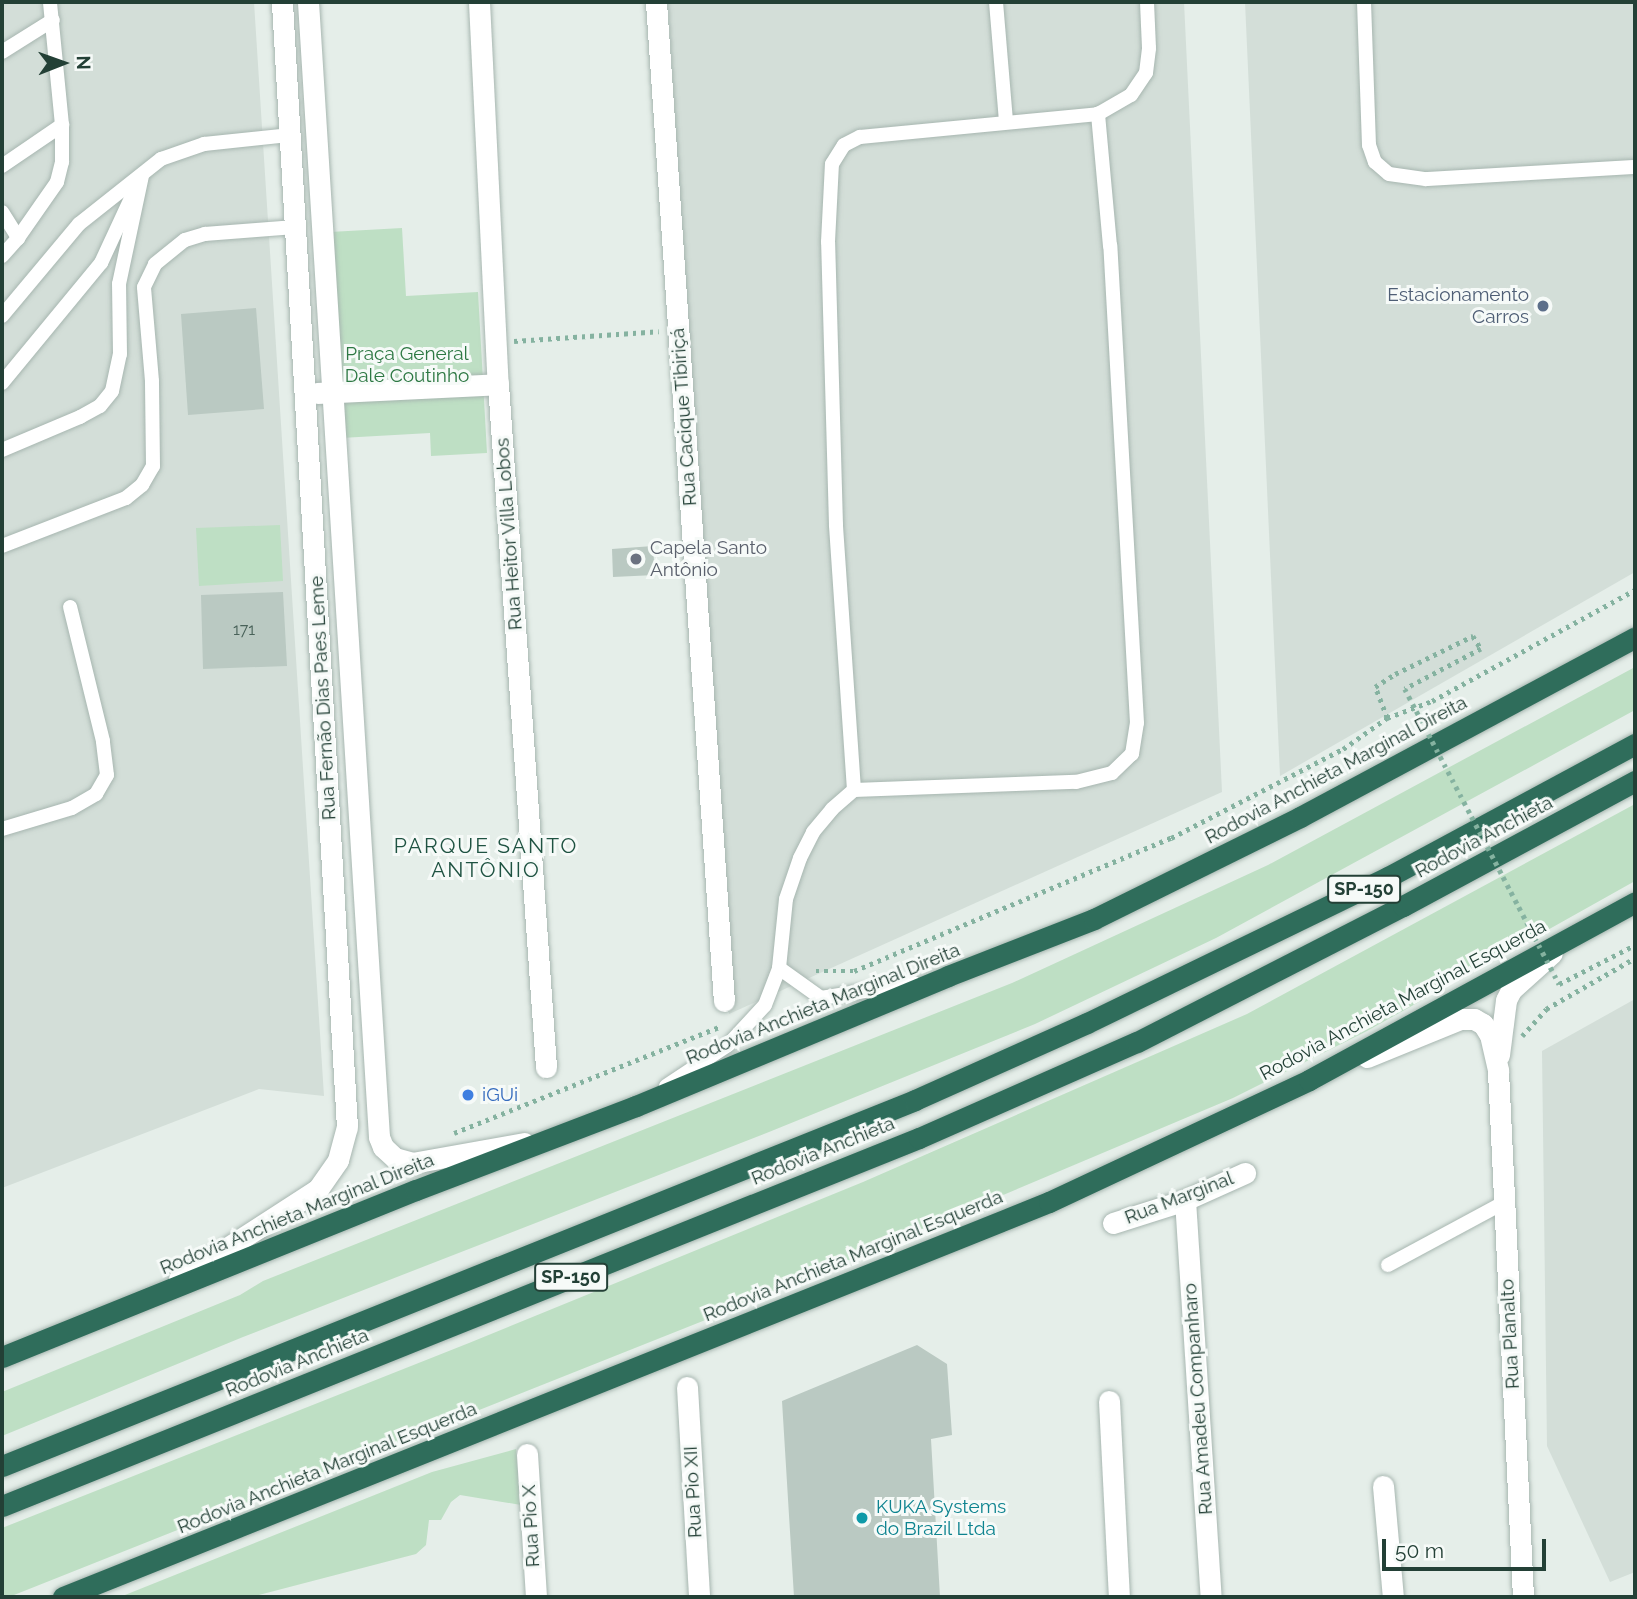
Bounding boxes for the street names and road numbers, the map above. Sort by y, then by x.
street label: Rua Cacique Tibiriçá [666,327,702,507]
street label: Rua Heitor Villa Lobos [491,437,527,631]
street label: Rua Fernão Dias Paes Leme [305,575,341,821]
street label: Rodovia Anchieta Marginal Direita [1201,691,1471,849]
street label: Rodovia Anchieta [1411,791,1557,883]
road number: SP-150 [1326,874,1402,904]
street label: Rodovia Anchieta Marginal Esquerda [1256,914,1550,1086]
street label: Rodovia Anchieta Marginal Direita [682,938,964,1070]
street label: Rodovia Anchieta [748,1112,898,1190]
street label: Rodovia Anchieta Marginal Direita [156,1148,438,1280]
street label: Rua Marginal [1121,1167,1237,1229]
street label: Rodovia Anchieta Marginal Esquerda [699,1185,1007,1327]
road number: SP-150 [532,1262,610,1292]
street label: Rua Planalto [1496,1278,1524,1390]
street label: Rua Amadeu Companharo [1179,1282,1217,1516]
street label: Rodovia Anchieta [222,1324,372,1402]
street label: Rodovia Anchieta Marginal Esquerda [173,1397,481,1539]
street label: Rua Pio XII [679,1445,707,1539]
street label: Rua Pio X [517,1484,545,1568]

